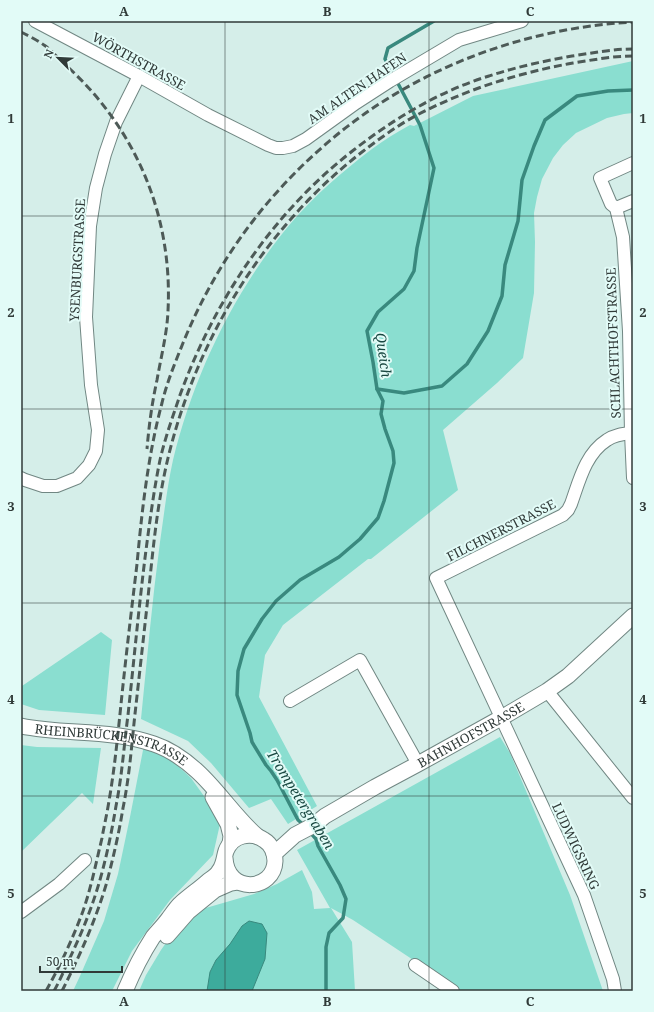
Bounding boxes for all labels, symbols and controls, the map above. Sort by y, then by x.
text: A [119,2,129,20]
text: B [323,2,332,20]
text: C [526,2,535,20]
street label: WÖRTHSTRASSE [89,28,189,94]
north arrow [38,38,78,78]
text: N [40,46,57,61]
street label: AM ALTEN HAFEN [304,48,410,128]
text: 1 [7,109,15,127]
text: 1 [639,109,647,127]
street label: YSENBURGSTRASSE [65,198,89,323]
street label: SCHLACHTHOFSTRASSE [601,267,625,419]
text: 2 [7,303,15,321]
text: 2 [639,303,647,321]
water label: Queich [371,331,397,379]
street label: FILCHNERSTRASSE [443,495,559,565]
text: 3 [7,497,15,515]
text: 3 [639,497,647,515]
text: 4 [7,690,15,708]
text: 4 [639,690,647,708]
street label: BAHNHOFSTRASSE [414,697,528,772]
street label: RHEINBRÜCKENSTRASSE [34,719,192,769]
water label: Trompetergraben [263,746,340,853]
street label: LUDWIGSRING [548,800,604,893]
text: 5 [7,884,15,902]
text: 5 [639,884,647,902]
scale bar [40,948,122,974]
text: 50 m [46,953,74,970]
text: A [119,992,129,1010]
text: B [323,992,332,1010]
text: C [526,992,535,1010]

